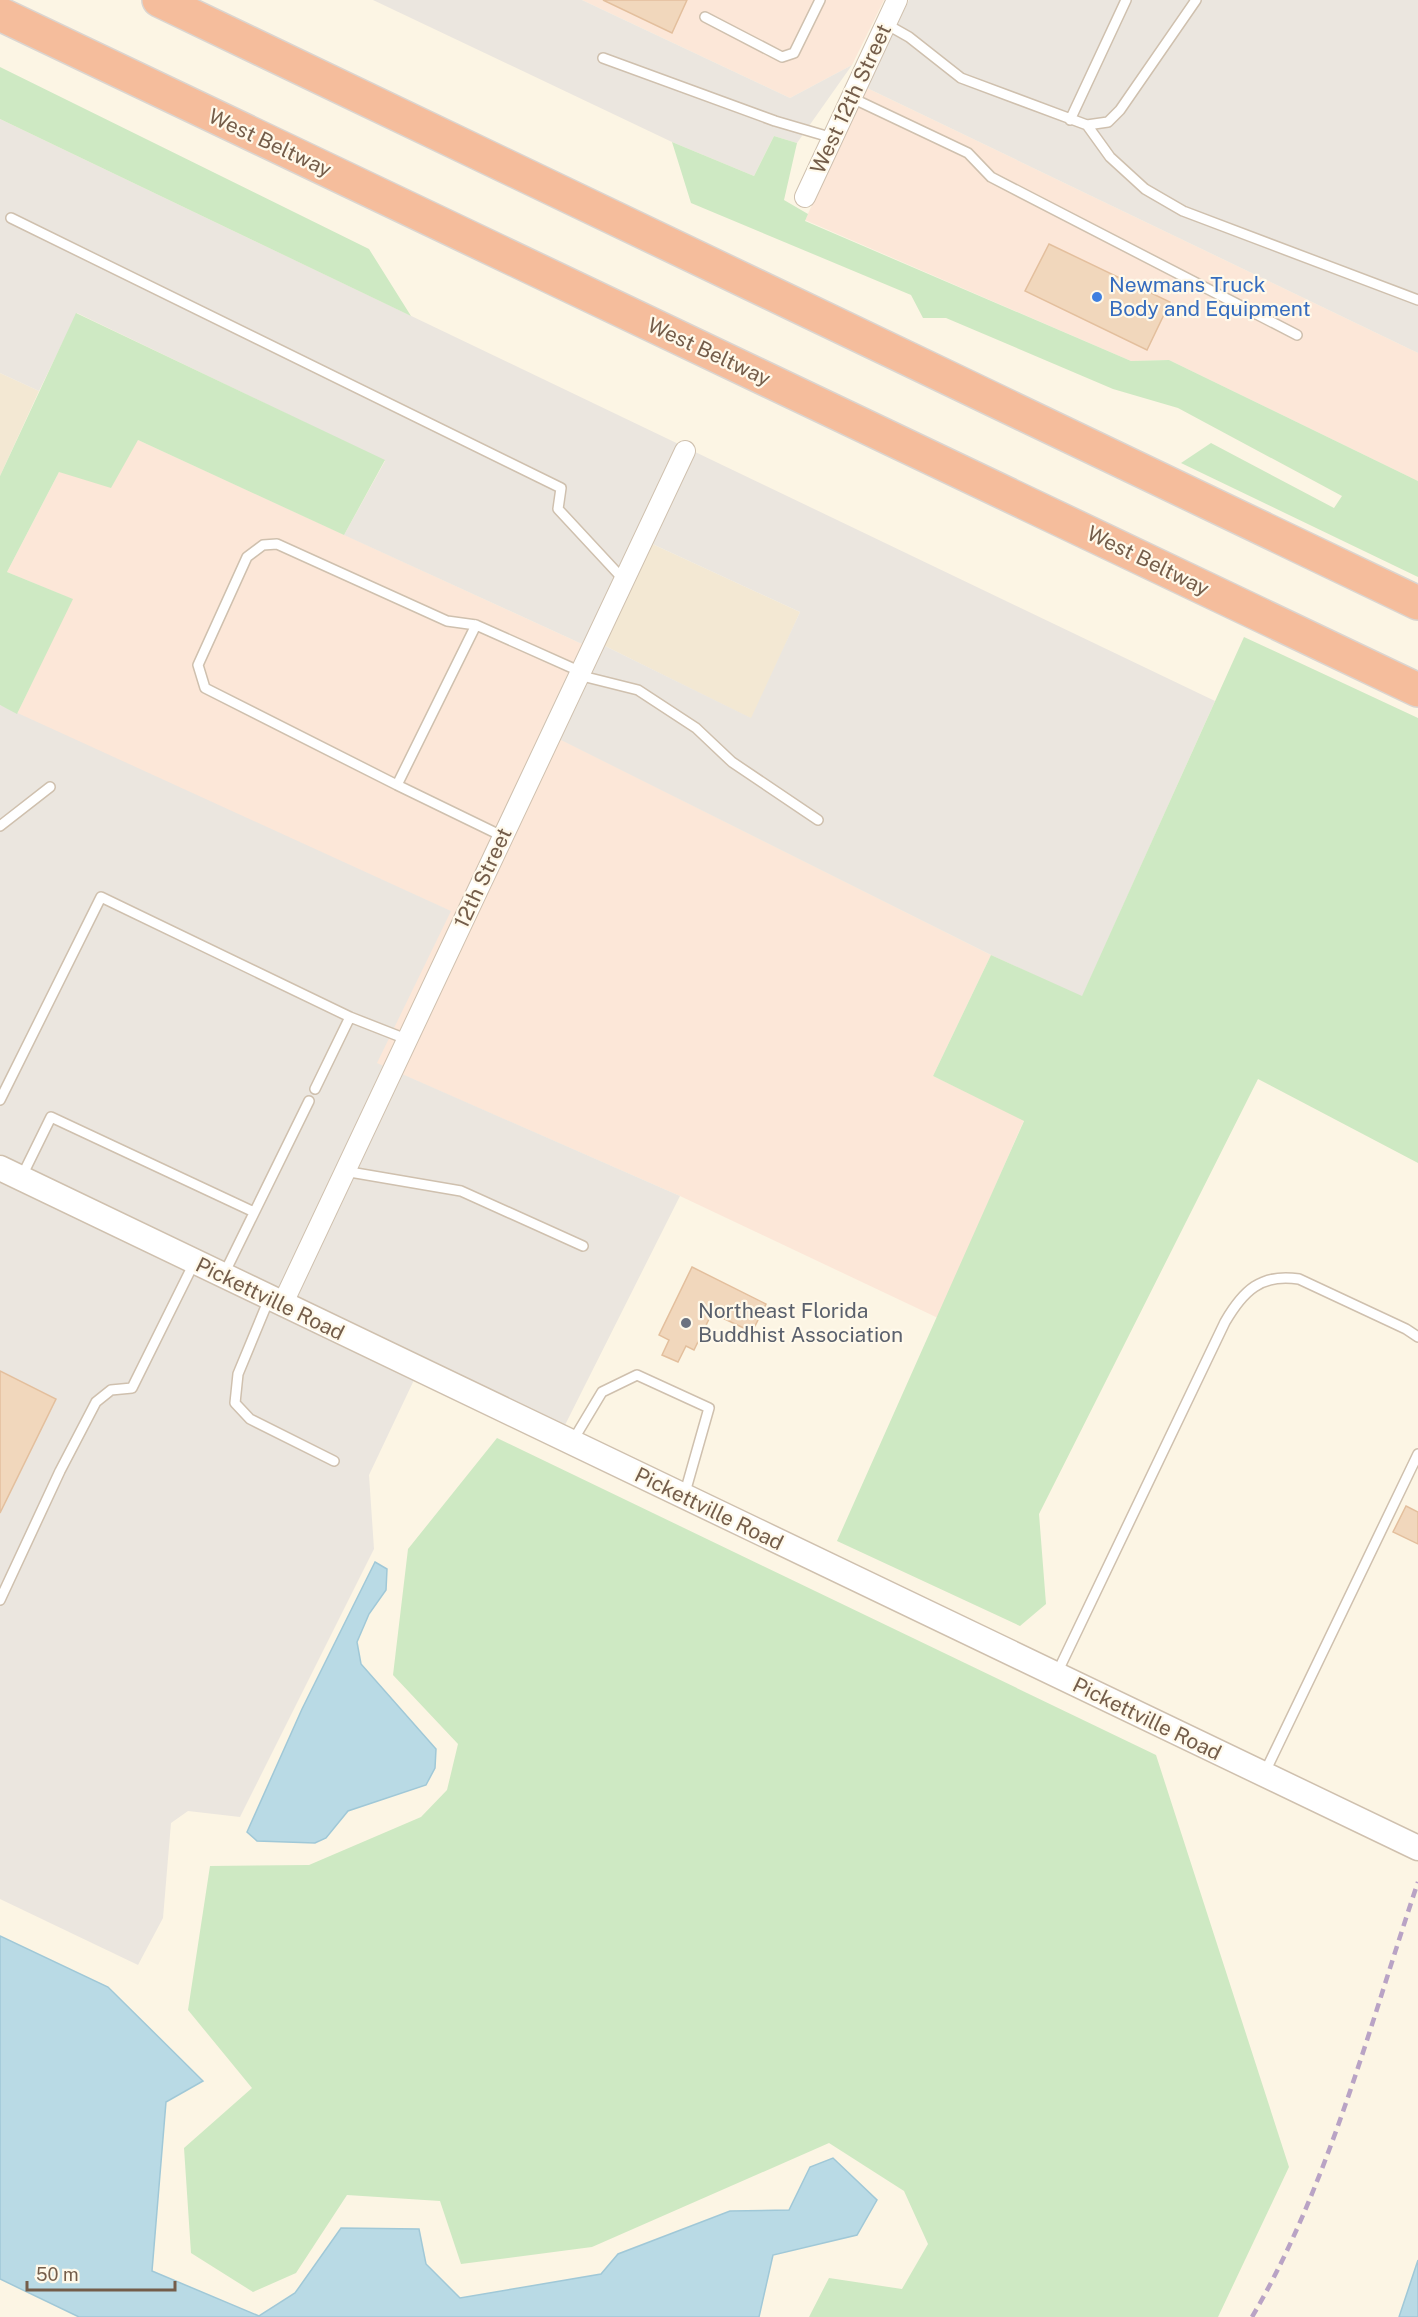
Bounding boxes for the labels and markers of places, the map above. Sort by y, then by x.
place label: Newmans Truck Body and Equipment [1109,272,1311,321]
marker: Newmans Truck Body and Equipment [1090,290,1104,304]
place label: Northeast Florida Buddhist Association [698,1298,903,1347]
marker: Northeast Florida Buddhist Association [679,1316,693,1330]

